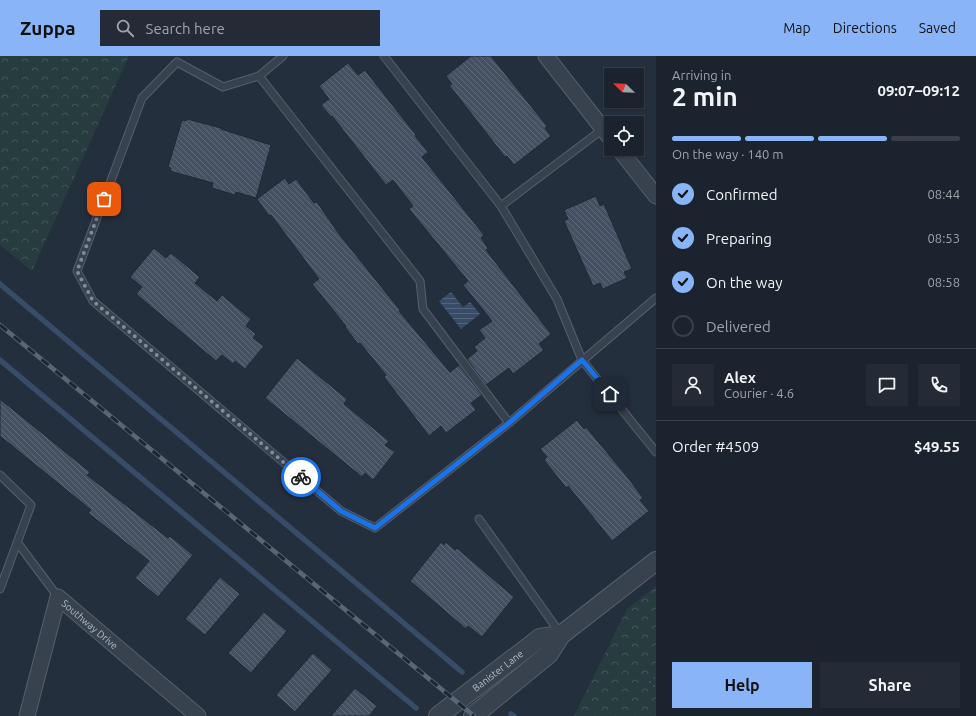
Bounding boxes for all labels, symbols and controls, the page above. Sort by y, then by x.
search box [100,10,380,46]
text: Zuppa [20,17,76,39]
icon: search [114,17,136,39]
text: Search here [146,20,225,37]
text: Map [783,20,811,36]
text: Directions [833,20,897,36]
text: Saved [919,20,956,36]
north arrow [604,68,644,108]
map controls [604,68,644,156]
text: Arriving in [672,68,731,82]
text: 2 min [672,82,738,111]
text: 09:07–09:12 [877,82,960,99]
button: locate [604,116,644,156]
text: On the way · 140 m [672,147,784,161]
pin [87,182,121,216]
icon: check [672,183,694,205]
text: Confirmed [706,186,778,203]
text: 08:44 [927,187,960,201]
icon: bag [93,188,115,210]
icon: check [672,227,694,249]
text: Preparing [706,230,772,247]
text: 08:53 [927,231,960,245]
icon: check [672,271,694,293]
text: On the way [706,274,782,291]
text: 08:58 [927,275,960,289]
text: Delivered [706,318,771,335]
button: person [672,364,714,406]
button: chat [866,364,908,406]
button: phone [918,364,960,406]
text: Alex [724,369,756,386]
pin [593,377,627,411]
icon: home [599,383,621,405]
text: Courier · 4.6 [724,386,794,400]
text: Order #4509 [672,438,759,455]
text: $49.55 [914,438,960,455]
courier [281,457,321,497]
icon: bike [290,466,312,488]
street label: Southway Drive [59,598,120,652]
street label: Banister Lane [470,648,525,694]
button: Help [672,662,812,708]
button: Share [820,662,960,708]

